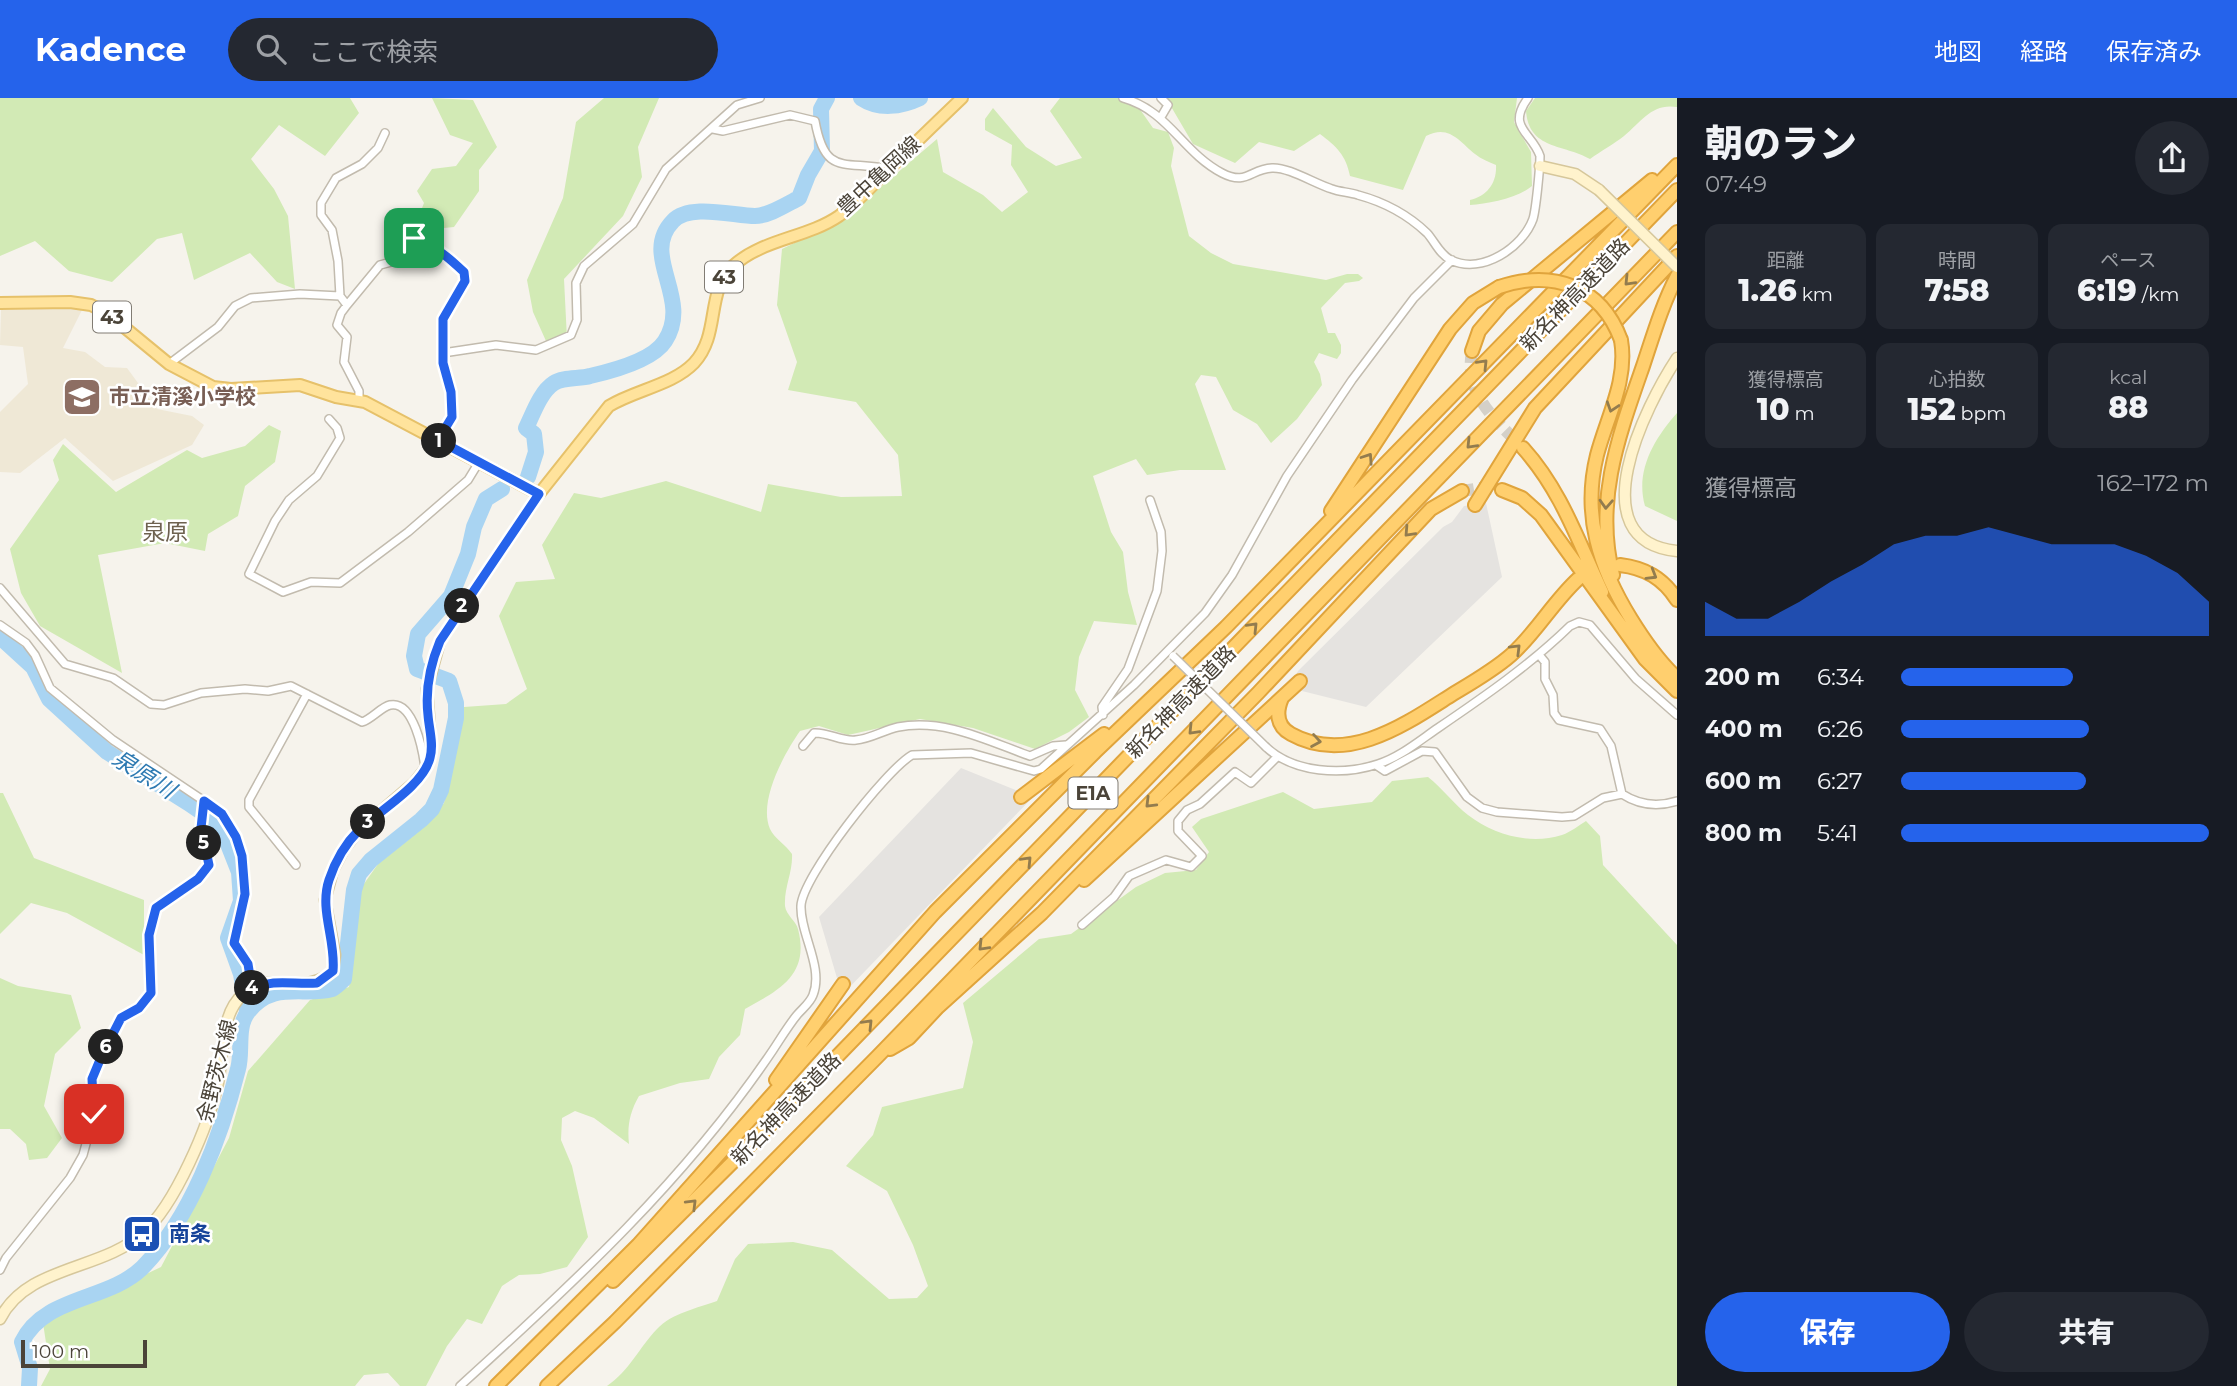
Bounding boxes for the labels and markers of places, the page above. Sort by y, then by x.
pin [384,208,444,268]
school or university icon: 市立清溪小学校 [61,376,103,418]
place label: 市立清溪小学校 [109,384,256,409]
pin: 1 [422,424,457,458]
pin: 2 [444,588,480,624]
pin: 3 [350,804,386,840]
pin: 5 [186,826,222,860]
pin: 4 [234,970,270,1006]
pin: 6 [88,1030,124,1065]
pin [64,1084,124,1144]
bus stop icon: 南条 [121,1213,163,1255]
place label: 南条 [169,1221,211,1246]

